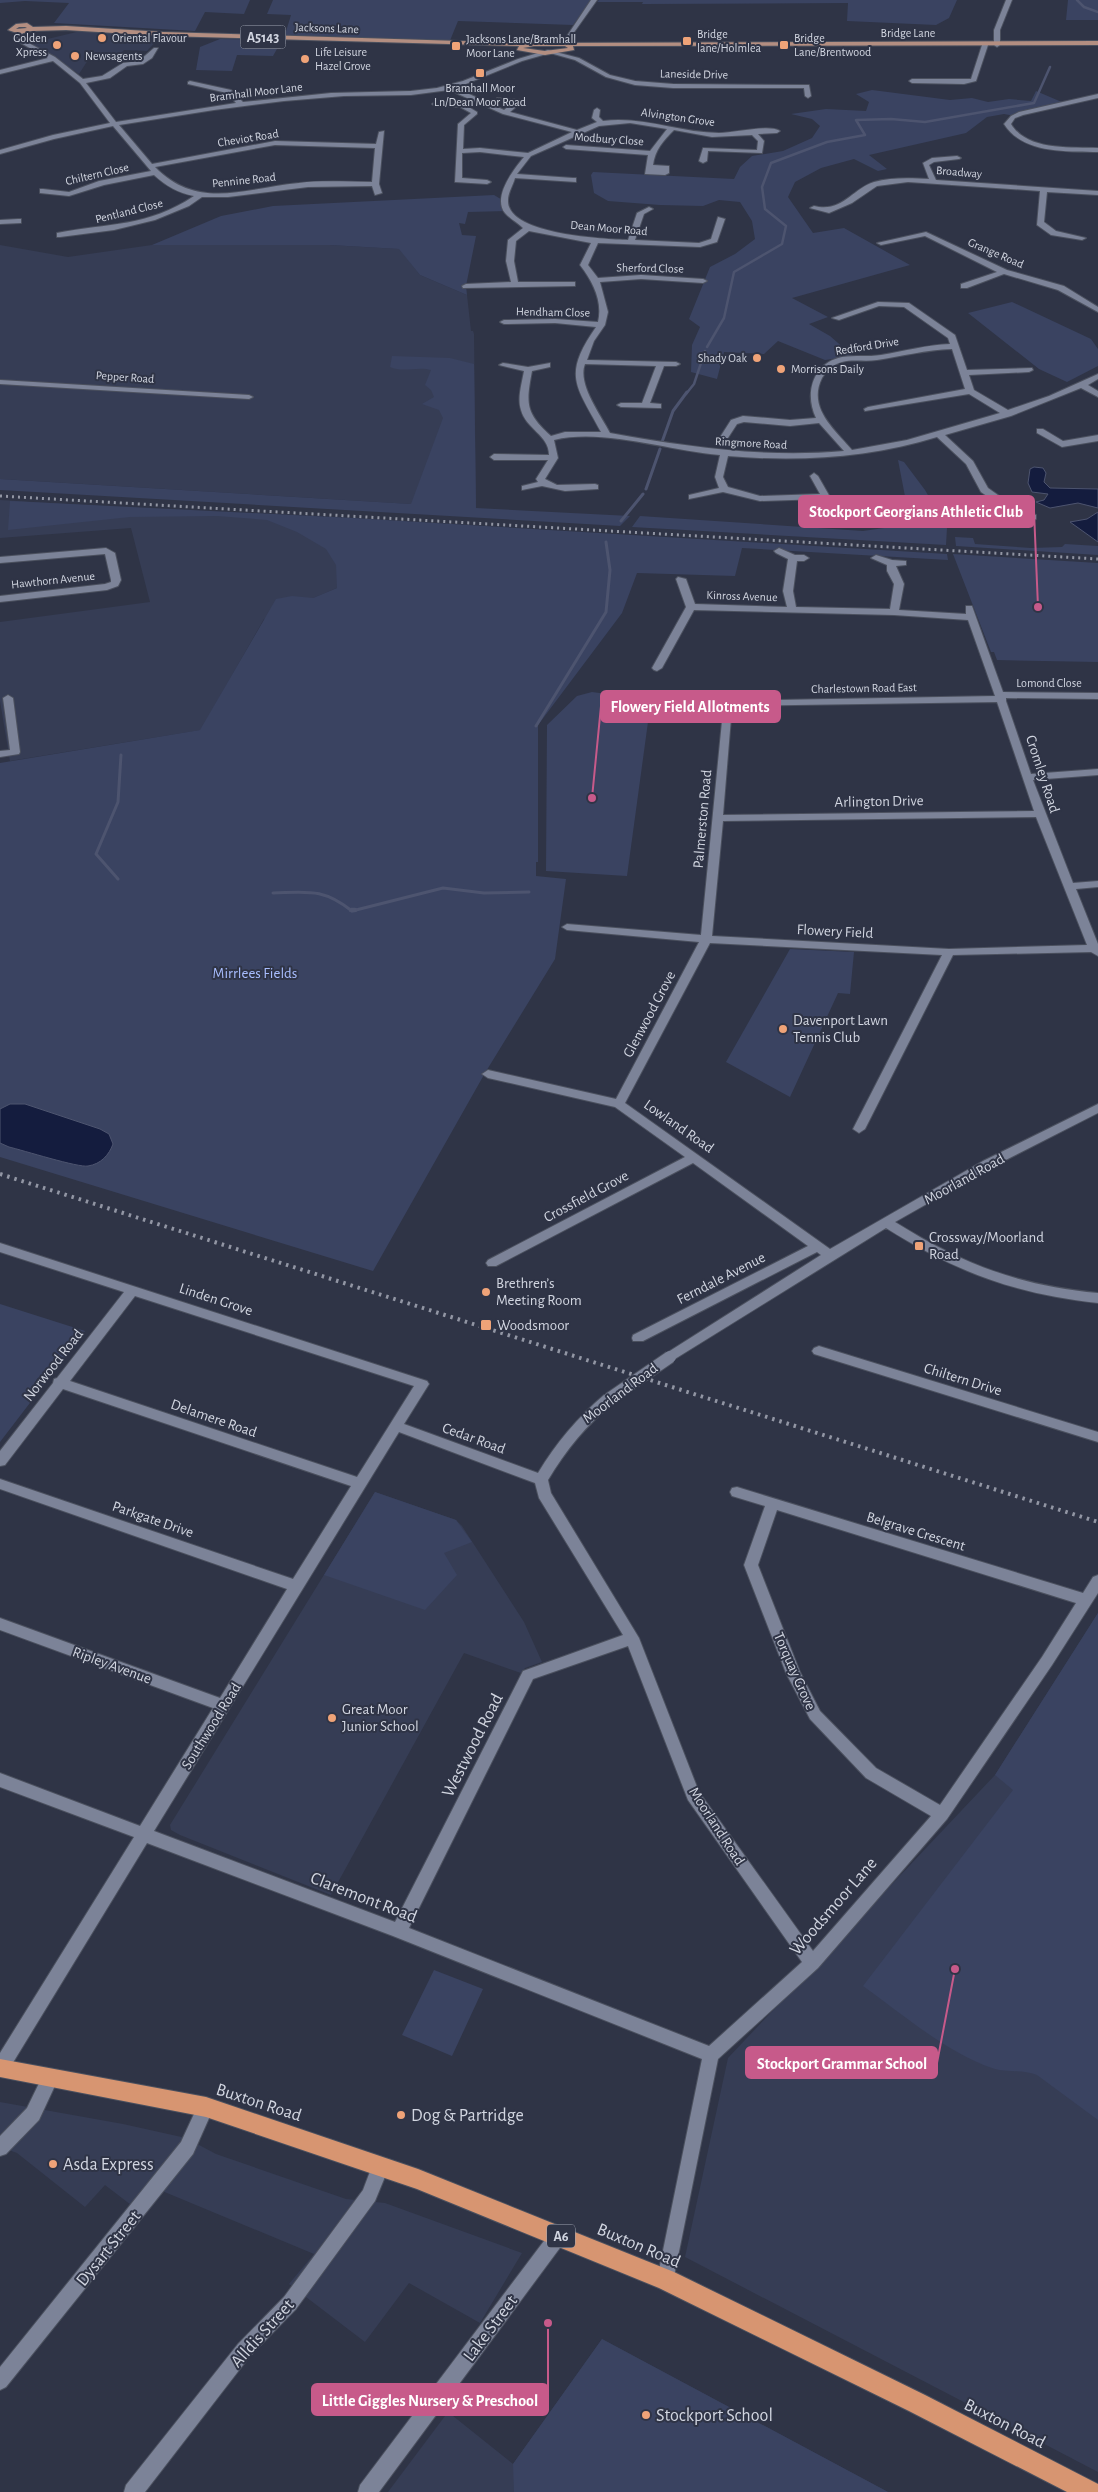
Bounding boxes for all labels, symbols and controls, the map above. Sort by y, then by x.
street label: Jacksons Lane [295,21,359,35]
road number: A5143 [240,26,286,48]
street label: Bridge Lane [881,27,935,39]
place label: Bridge lane/Holmlea [697,28,761,54]
place label: Golden Xpress [13,32,47,58]
marker: Oriental Flavour [96,32,108,44]
place label: Oriental Flavour [112,32,187,44]
place label: Bridge Lane/Brentwood [794,32,871,58]
place label: Jacksons Lane/Bramhall Moor Lane [466,33,576,59]
marker: Bridge lane/Holmlea [681,35,693,47]
marker: Golden Xpress [51,39,63,51]
marker: Bridge Lane/Brentwood [778,39,790,51]
marker: Jacksons Lane/Bramhall Moor Lane [450,40,462,52]
place label: Life Leisure Hazel Grove [315,46,371,72]
marker: Newsagents [69,50,81,62]
place label: Newsagents [85,50,142,62]
marker: Life Leisure Hazel Grove [299,53,311,65]
marker: Bramhall Moor Ln/Dean Moor Road [474,67,486,79]
street label: Laneside Drive [660,67,728,81]
street label: Bramhall Moor Lane [209,80,303,104]
place label: Bramhall Moor Ln/Dean Moor Road [434,82,526,108]
street label: Alvington Grove [640,106,716,128]
street label: Cheviot Road [217,127,279,149]
street label: Modbury Close [574,131,644,148]
street label: Chiltern Close [64,161,130,187]
street label: Broadway [935,164,983,181]
street label: Pennine Road [212,171,276,189]
street label: Pentland Close [94,197,164,225]
street label: Dean Moor Road [570,219,648,237]
street label: Grange Road [966,236,1026,270]
street label: Sherford Close [616,261,684,275]
street label: Hendham Close [516,305,590,319]
street label: Redford Drive [834,335,900,357]
place label: Shady Oak [698,352,748,365]
marker: Shady Oak [751,352,763,364]
marker: Morrisons Daily [775,363,787,375]
place label: Morrisons Daily [791,363,864,376]
street label: Pepper Road [95,369,155,385]
street label: Ringmore Road [715,435,787,451]
callout: Stockport Georgians Athletic Club [799,496,1034,527]
text: Stockport Georgians Athletic Club [809,504,1023,520]
street label: Hawthorn Avenue [10,570,96,590]
street label: Kinross Avenue [706,589,778,603]
street label: Lomond Close [1016,677,1082,689]
street label: Charlestown Road East [811,681,917,695]
callout: Flowery Field Allotments [601,691,780,722]
text: Flowery Field Allotments [610,699,770,716]
street label: Cromley Road [1023,733,1062,815]
street label: Palmerston Road [691,769,714,869]
street label: Arlington Drive [834,793,924,810]
street label: Flowery Field [796,922,874,941]
park label: Mirrlees Fields [213,966,297,981]
street label: Glenwood Grove [620,968,679,1060]
place label: Davenport Lawn Tennis Club [793,1013,888,1045]
marker: Davenport Lawn Tennis Club [777,1023,789,1035]
street label: Lowland Road [641,1097,717,1156]
street label: Moorland Road [922,1151,1007,1208]
street label: Crossfield Grove [541,1168,631,1225]
place label: Crossway/Moorland Road [929,1230,1044,1262]
marker: Crossway/Moorland Road [913,1240,925,1252]
street label: Ferndale Avenue [675,1250,768,1307]
place label: Brethren’s Meeting Room [496,1276,582,1308]
street label: Linden Grove [177,1281,254,1318]
marker: Brethren’s Meeting Room [480,1286,492,1298]
marker: Woodsmoor [479,1318,493,1332]
place label: Woodsmoor [497,1318,569,1333]
street label: Norwood Road [21,1326,86,1404]
street label: Moorland Road [580,1360,661,1426]
street label: Chiltern Drive [922,1361,1004,1398]
street label: Delamere Road [169,1397,259,1440]
street label: Cedar Road [440,1420,508,1457]
street label: Parkgate Drive [110,1499,195,1540]
street label: Belgrave Crescent [865,1509,967,1554]
street label: Torquay Grove [771,1630,818,1712]
street label: Ripley Avenue [70,1644,153,1687]
street label: Southwood Road [179,1680,244,1772]
street label: Westwood Road [439,1691,507,1800]
place label: Great Moor Junior School [342,1702,419,1734]
marker: Great Moor Junior School [326,1712,338,1724]
street label: Moorland Road [686,1785,747,1868]
street label: Woodsmoor Lane [787,1854,881,1959]
street label: Claremont Road [308,1869,420,1927]
callout: Stockport Grammar School [746,2047,937,2078]
text: Stockport Grammar School [757,2056,927,2072]
street label: Buxton Road [214,2081,304,2125]
place label: Dog & Partridge [411,2107,524,2125]
marker: Dog & Partridge [395,2109,407,2121]
place label: Asda Express [63,2156,154,2174]
marker: Asda Express [47,2158,59,2170]
street label: Dysart Street [73,2207,145,2290]
street label: Buxton Road [594,2220,683,2272]
road number: A6 [547,2224,575,2248]
street label: Lake Street [460,2292,521,2365]
street label: Alldis Street [228,2296,298,2371]
callout: Little Giggles Nursery & Preschool [312,2384,548,2415]
text: Little Giggles Nursery & Preschool [322,2393,538,2410]
street label: Buxton Road [961,2396,1048,2452]
place label: Stockport School [656,2407,773,2425]
marker: Stockport School [640,2409,652,2421]

